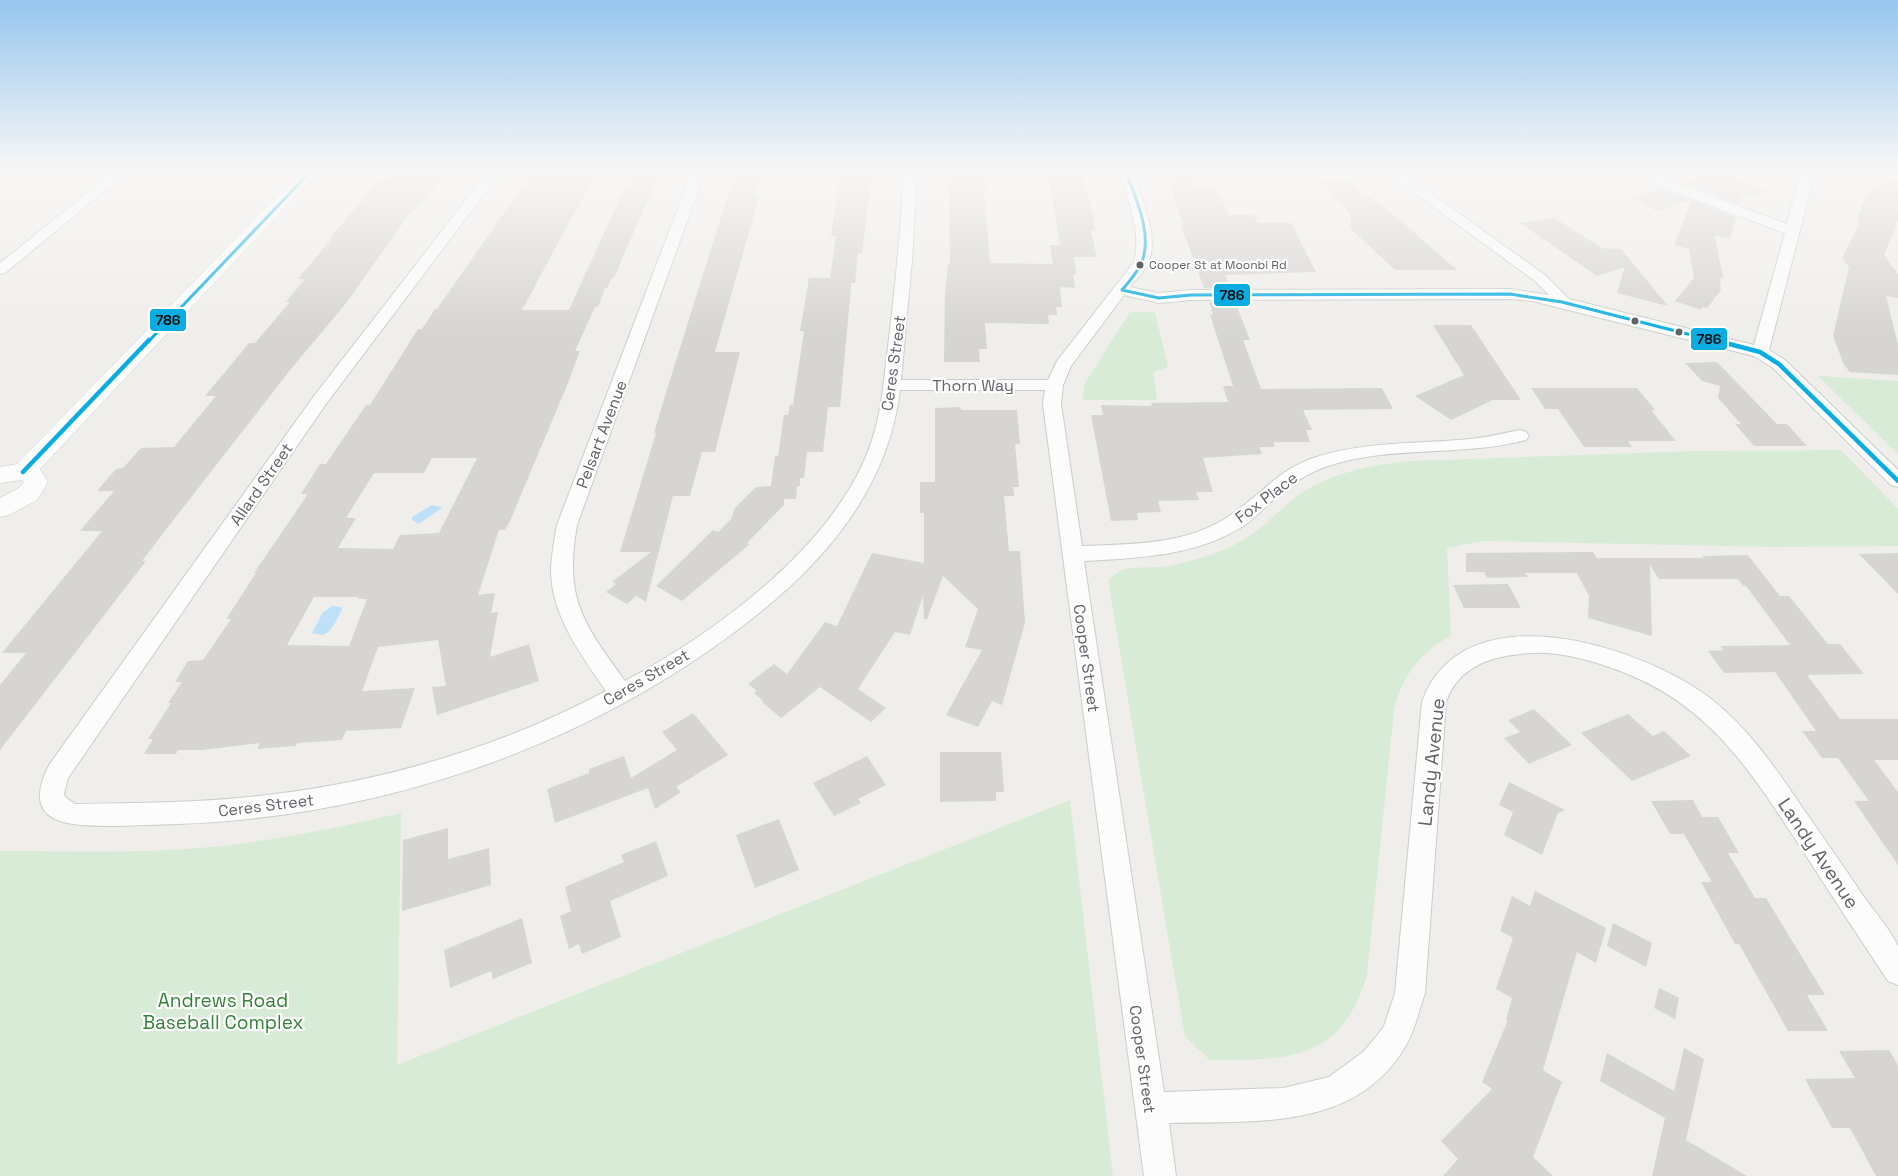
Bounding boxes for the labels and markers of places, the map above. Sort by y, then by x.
place label: Cooper St at Moonbi Rd [1149,257,1287,273]
marker: Cooper St at Moonbi Rd [1135,260,1145,270]
unlabelled marker [1630,316,1640,326]
unlabelled marker [1674,327,1684,337]

